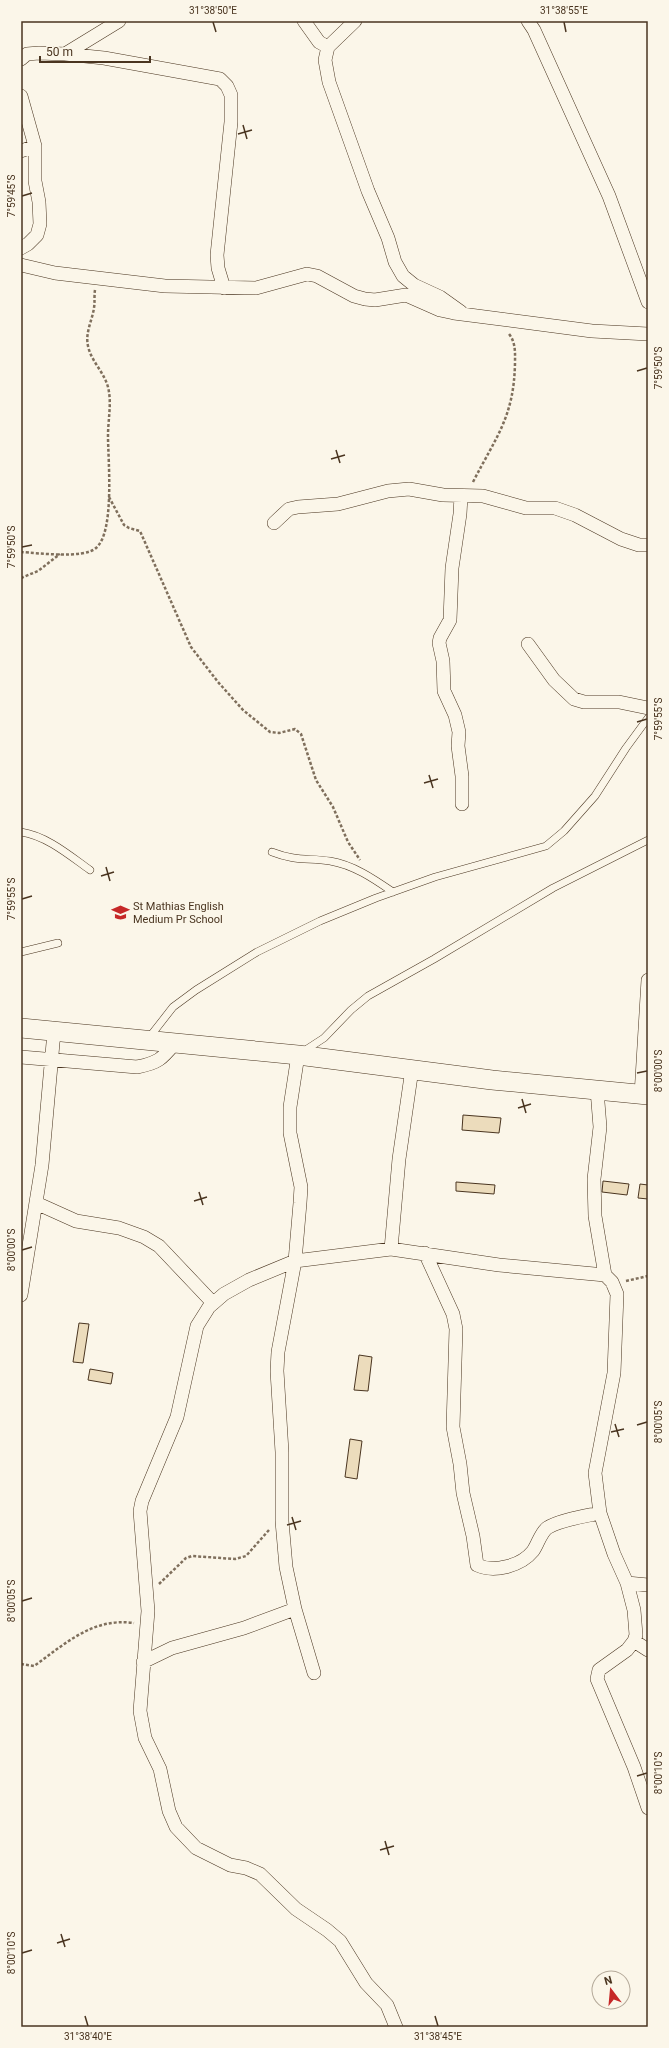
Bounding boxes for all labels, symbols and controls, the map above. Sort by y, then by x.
text: 31°38'50"E [189,5,237,16]
text: 31°38'55"E [540,5,588,16]
scale bar [40,38,150,64]
text: 50 m [46,45,73,59]
text: 7°59'45"S [6,175,17,217]
text: 7°59'50"S [653,347,664,389]
text: 7°59'50"S [6,526,17,568]
text: 7°59'55"S [653,698,664,740]
text: 7°59'55"S [6,878,17,920]
place label: St Mathias English Medium Pr School [133,900,224,926]
school or university icon: St Mathias English Medium Pr School [110,902,130,922]
text: 8°00'00"S [653,1050,664,1092]
text: 8°00'00"S [6,1229,17,1271]
text: 8°00'05"S [653,1401,664,1443]
text: 8°00'05"S [6,1580,17,1622]
text: 8°00'10"S [653,1752,664,1794]
text: 8°00'10"S [6,1932,17,1974]
north arrow [591,1970,631,2010]
text: N [603,1973,614,1988]
text: 31°38'40"E [64,2031,112,2042]
text: 31°38'45"E [414,2031,462,2042]

